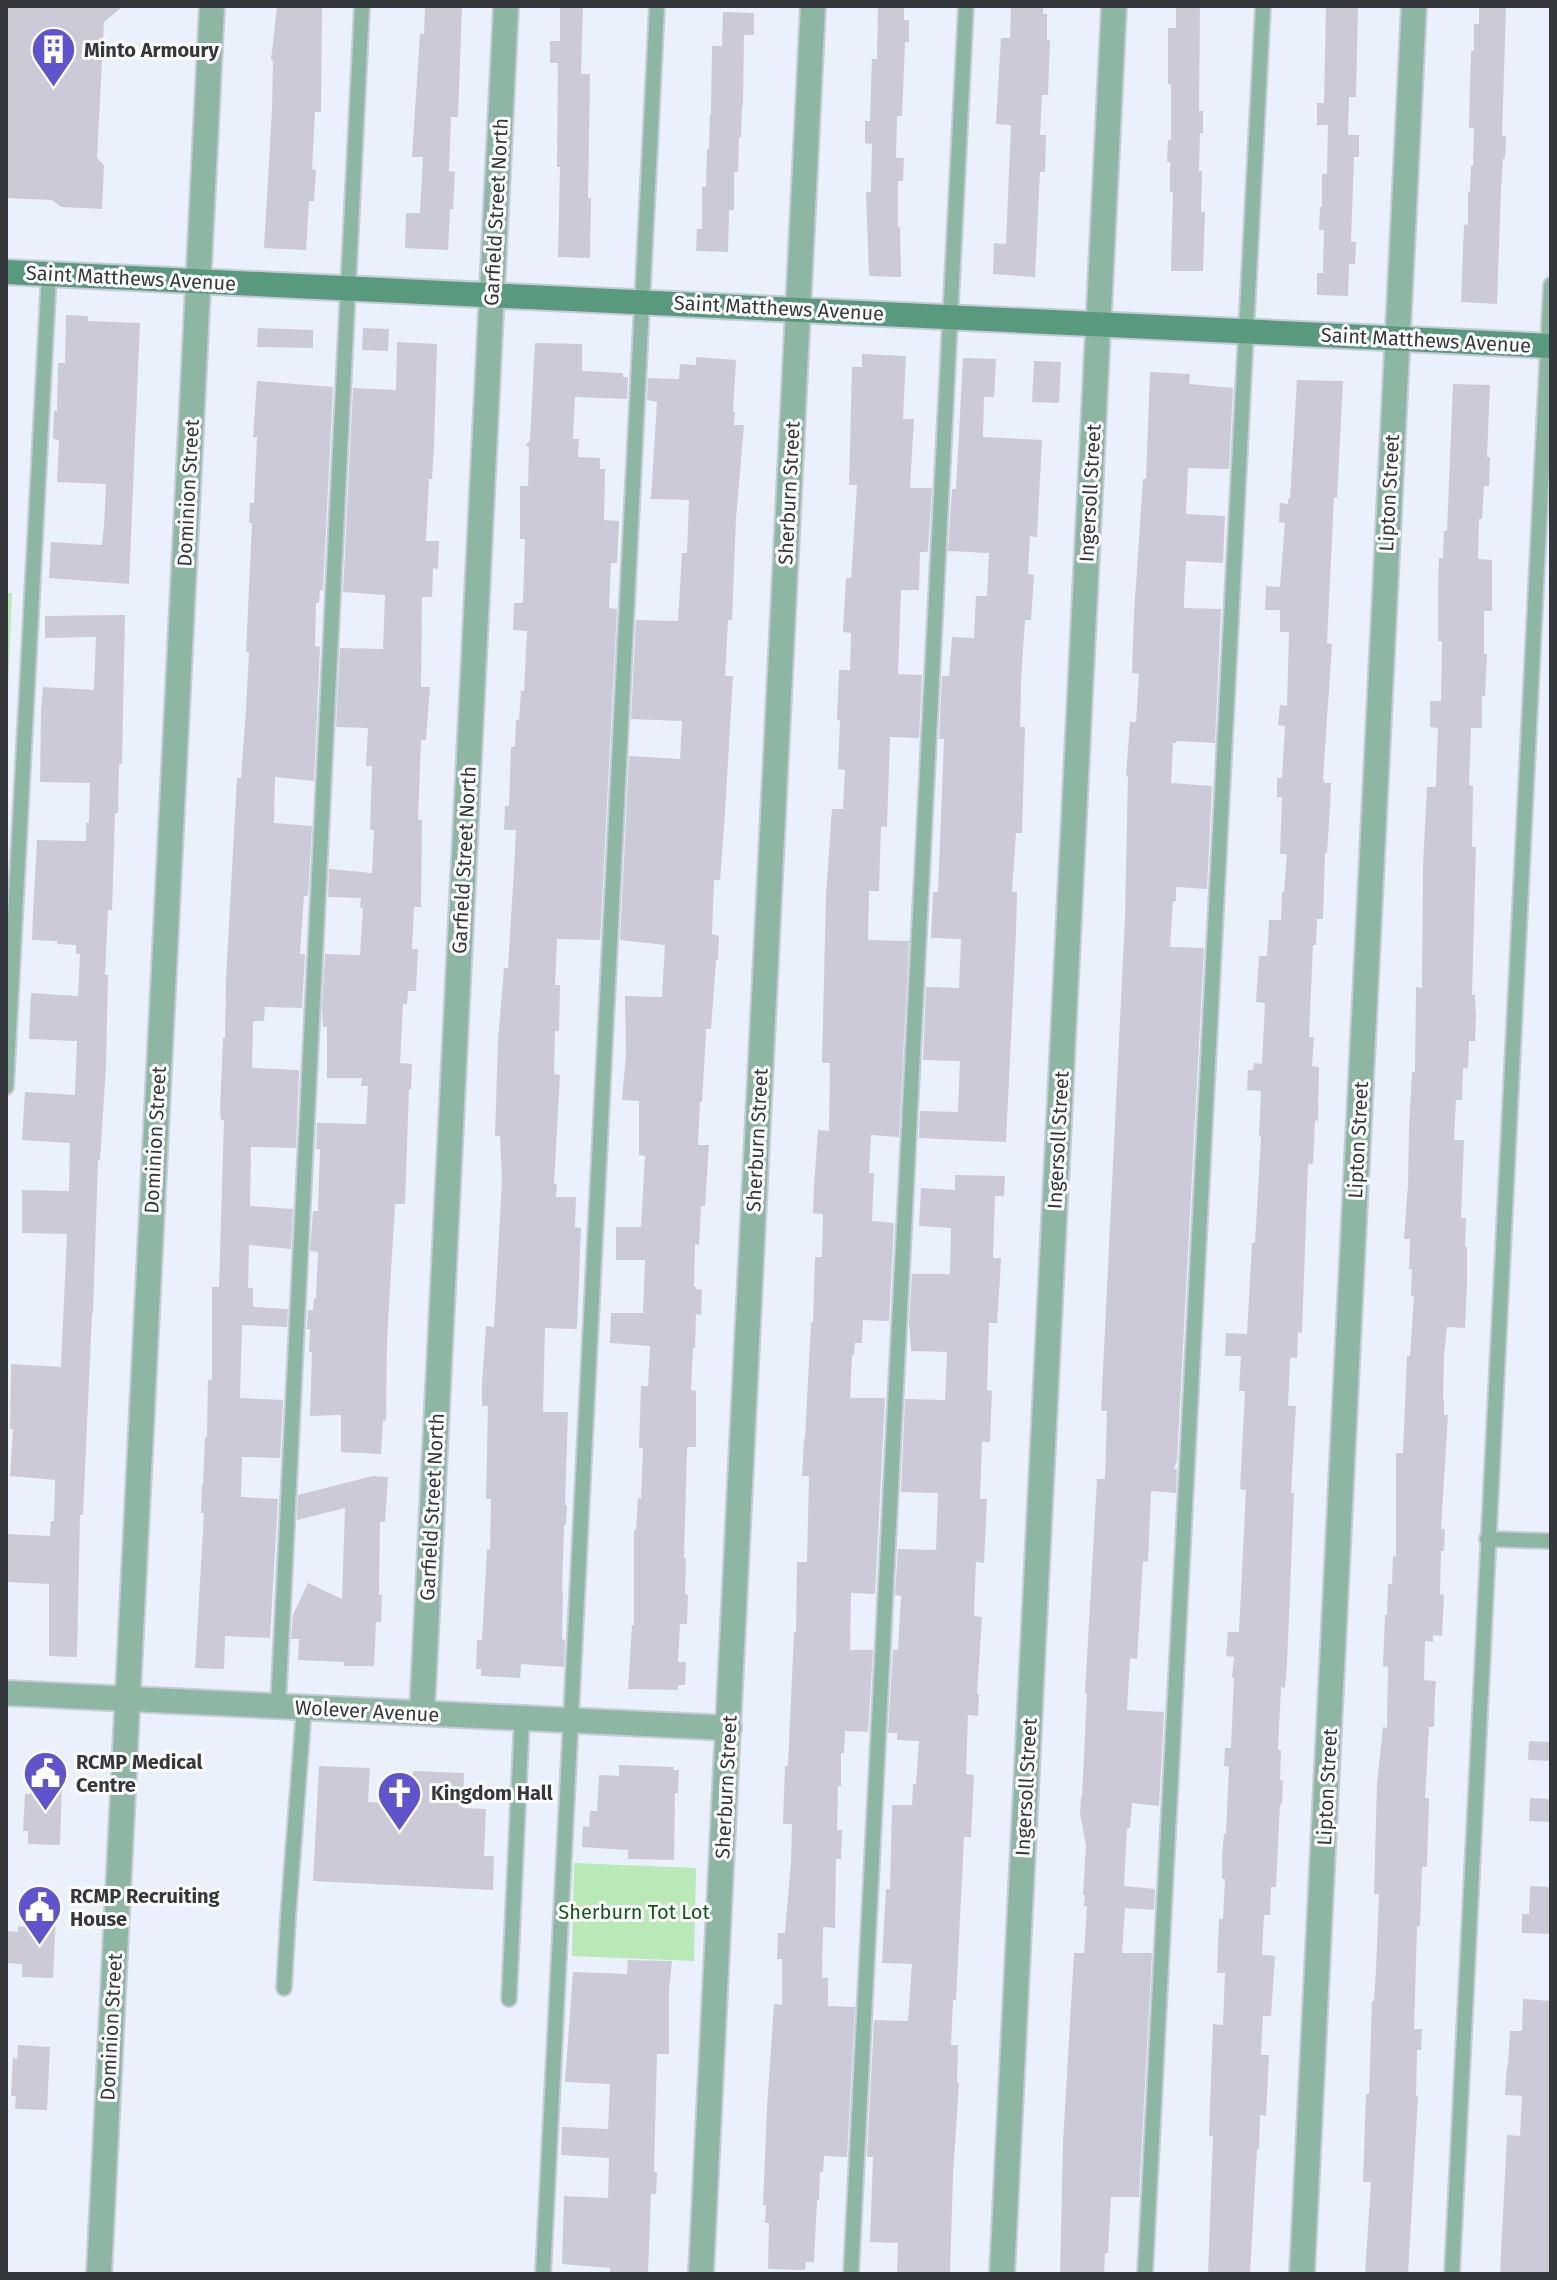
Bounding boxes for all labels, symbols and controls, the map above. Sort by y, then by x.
building icon: Minto Armoury [29,26,77,89]
place label: Minto Armoury [84,38,220,62]
street label: Garfield Street North [479,117,513,307]
street label: Saint Matthews Avenue [25,261,237,295]
street label: Saint Matthews Avenue [673,291,885,325]
street label: Saint Matthews Avenue [1320,323,1532,357]
street label: Dominion Street [172,418,204,567]
street label: Sherburn Street [773,420,805,565]
street label: Ingersoll Street [1074,423,1106,563]
street label: Lipton Street [1374,433,1404,552]
street label: Garfield Street North [447,765,481,955]
street label: Dominion Street [139,1065,171,1214]
street label: Sherburn Street [741,1067,773,1212]
street label: Ingersoll Street [1042,1070,1074,1210]
street label: Lipton Street [1343,1080,1373,1199]
street label: Garfield Street North [415,1412,449,1602]
street label: Wolever Avenue [294,1695,440,1727]
street label: Sherburn Street [710,1714,742,1859]
street label: Ingersoll Street [1010,1717,1042,1857]
street label: Lipton Street [1312,1727,1342,1846]
public building icon: RCMP Medical Centre [21,1750,69,1813]
place label: RCMP Medical Centre [76,1750,202,1797]
church icon: Kingdom Hall [376,1769,424,1832]
place label: Kingdom Hall [431,1781,553,1805]
public building icon: RCMP Recruiting House [15,1883,63,1946]
place label: RCMP Recruiting House [70,1884,221,1931]
park label: Sherburn Tot Lot [558,1900,710,1924]
street label: Dominion Street [95,1952,127,2101]

